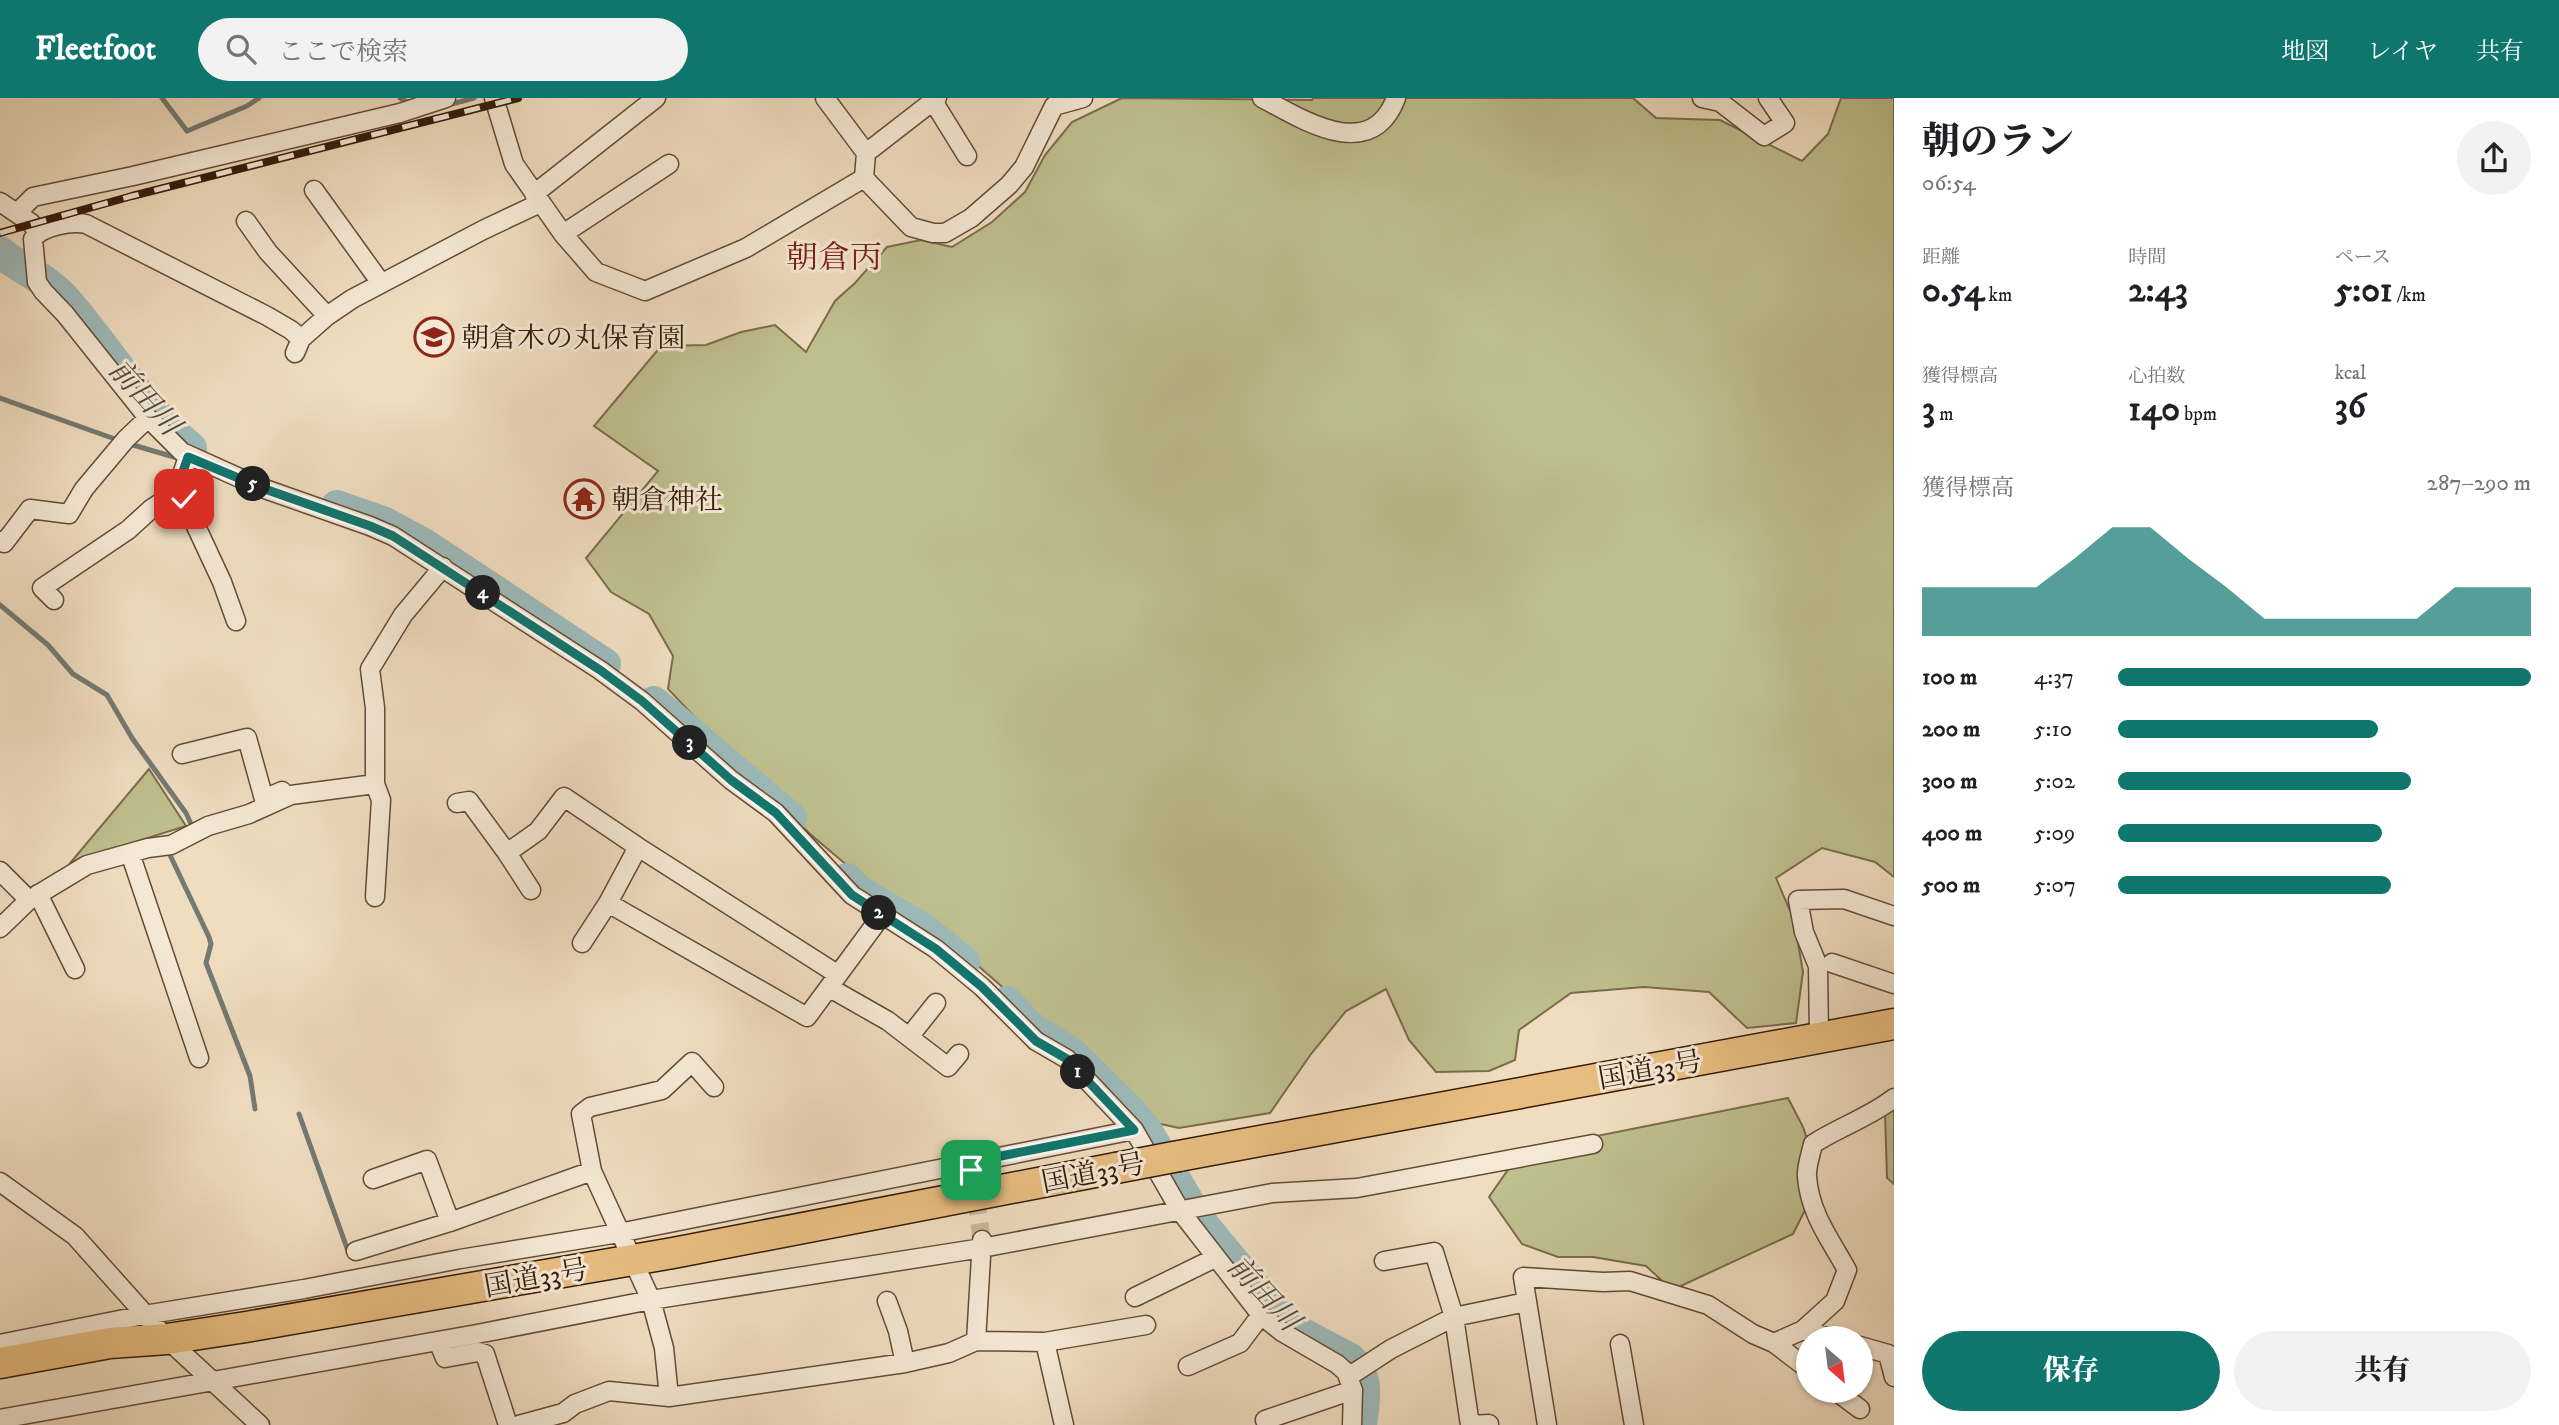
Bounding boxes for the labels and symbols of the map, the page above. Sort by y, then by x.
district label: 朝倉丙 [786,239,882,279]
school or university icon: 朝倉木の丸保育園 [413,316,455,358]
place label: 朝倉木の丸保育園 [461,321,685,356]
water label: 前田川 [100,352,190,446]
pin: 5 [236,466,270,502]
pin [154,469,214,529]
temple icon: 朝倉神社 [563,478,605,520]
place label: 朝倉神社 [611,483,723,518]
pin: 4 [466,575,500,610]
pin: 3 [672,726,708,760]
pin: 2 [862,896,896,930]
street label: 国道33号 [1596,1044,1705,1097]
pin: 1 [1060,1054,1096,1090]
pin [941,1140,1001,1200]
street label: 国道33号 [1038,1146,1148,1201]
water label: 前田川 [1219,1248,1309,1342]
street label: 国道33号 [482,1252,591,1305]
north arrow [1796,1326,1872,1404]

